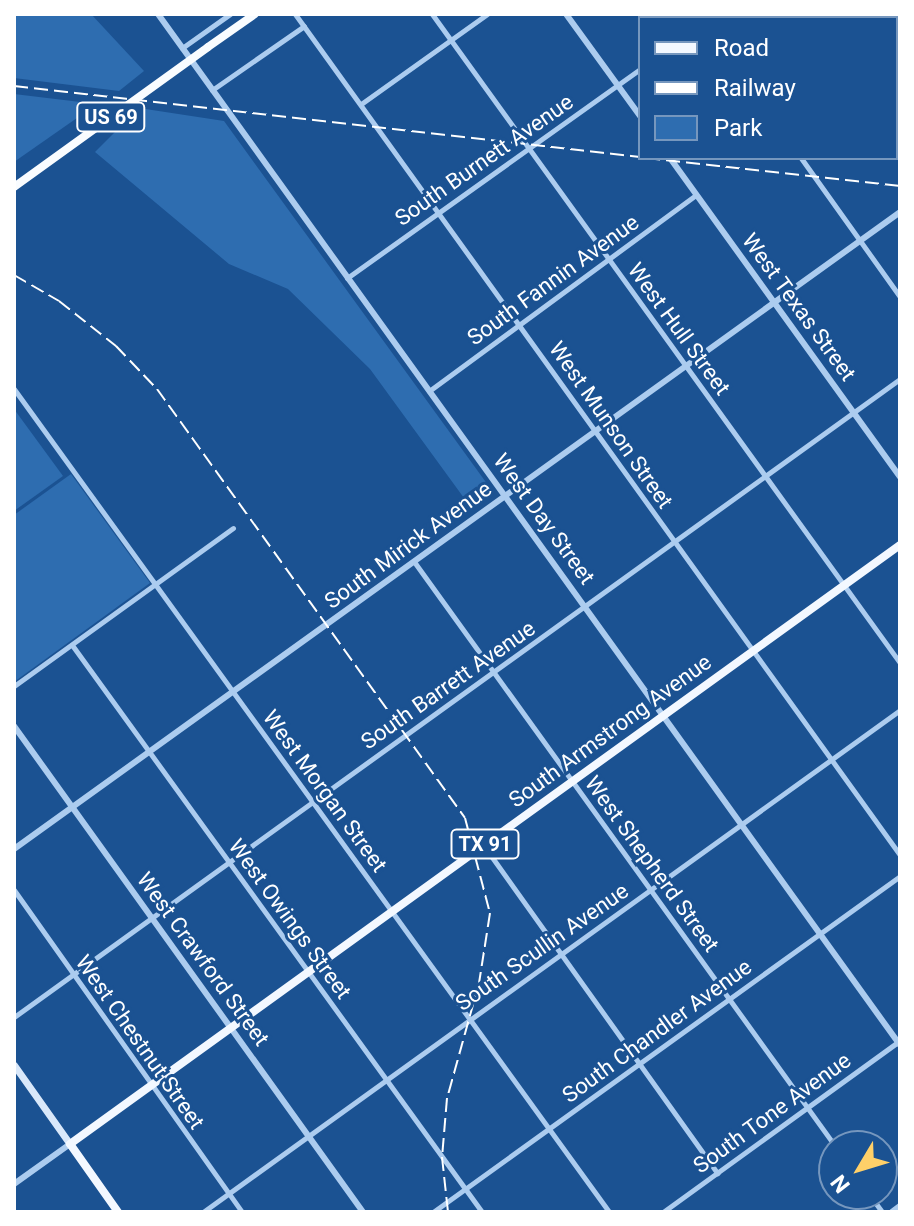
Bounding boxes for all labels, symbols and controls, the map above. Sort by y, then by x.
legend [638,16,898,160]
text: Road [714,34,769,62]
text: Railway [714,74,796,102]
street label: South Burnett Avenue [390,89,578,231]
road number: US 69 [75,101,147,133]
text: Park [714,114,762,142]
street label: South Fannin Avenue [462,209,644,351]
street label: West Texas Street [737,228,861,386]
street label: West Hull Street [622,258,736,400]
street label: West Munson Street [543,336,679,514]
street label: West Day Street [488,449,600,589]
street label: South Mirick Avenue [319,476,497,614]
street label: South Barrett Avenue [356,615,540,755]
street label: South Armstrong Avenue [504,649,716,813]
street label: West Morgan Street [257,705,393,877]
street label: West Shepherd Street [579,771,725,957]
road number: TX 91 [449,828,521,860]
street label: West Owings Street [223,834,357,1004]
street label: West Crawford Street [131,867,275,1051]
street label: South Scullin Avenue [451,877,633,1017]
street label: West Chestnut Street [70,950,210,1134]
street label: South Chandler Avenue [557,954,757,1108]
street label: South Tone Avenue [688,1047,856,1179]
north arrow [818,1130,898,1210]
text: N [826,1170,855,1198]

